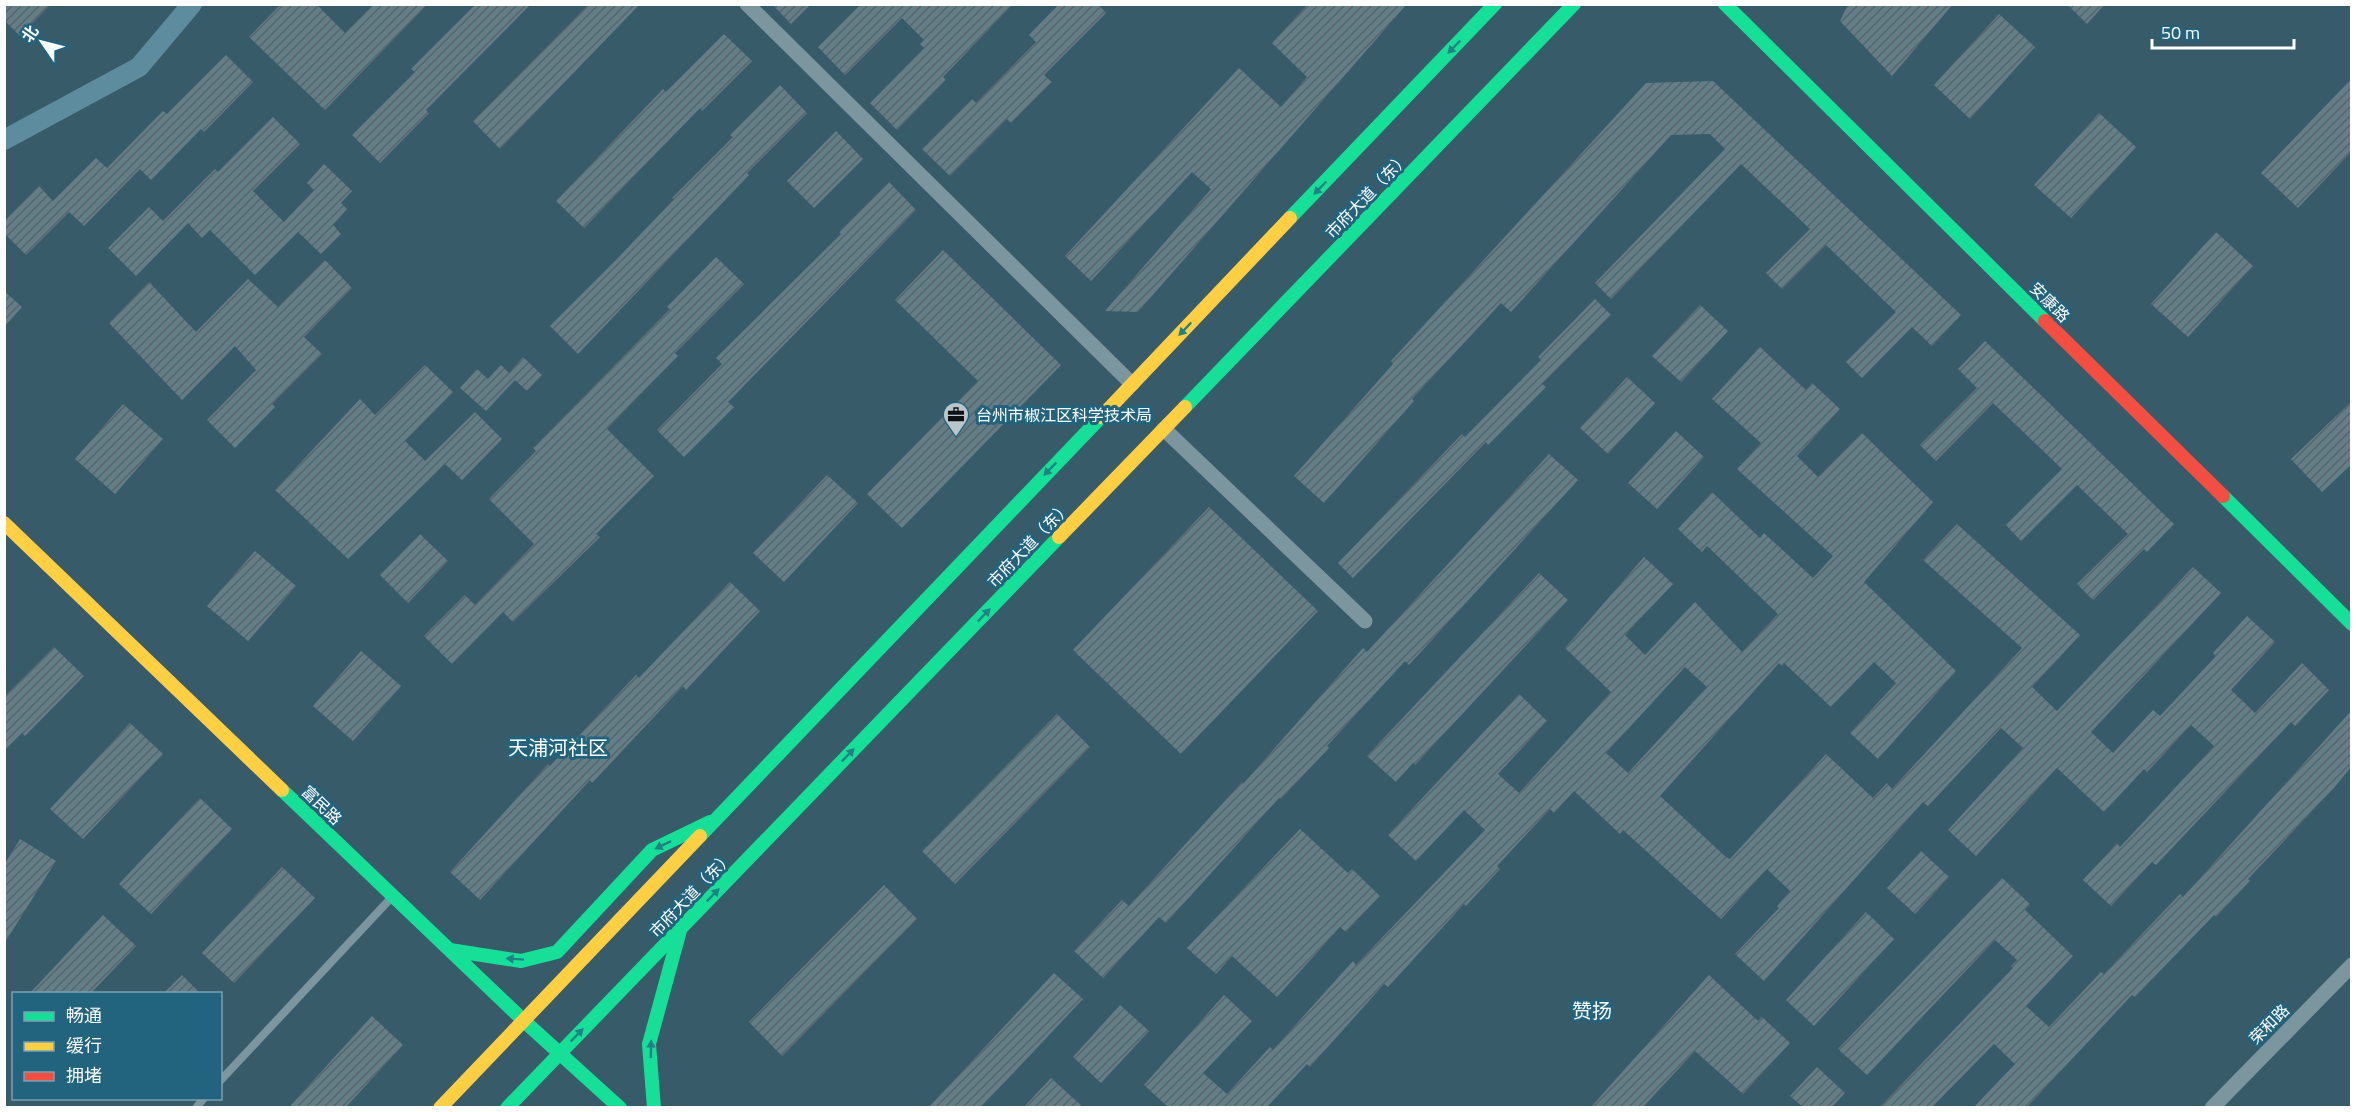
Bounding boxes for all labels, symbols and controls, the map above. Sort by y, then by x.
north arrow [12,12,72,72]
scale bar [2152,12,2294,50]
text: 50 m [2161,19,2200,46]
text: 北 [15,20,44,47]
one-way arrow [1448,39,1462,53]
street label: 市府大道（东） [1319,146,1415,244]
one-way arrow [1313,180,1327,194]
street label: 安康路 [2025,277,2075,327]
one-way arrow [1178,321,1192,335]
office icon: 台州市椒江区科学技术局 [941,400,971,438]
place label: 台州市椒江区科学技术局 [976,403,1152,427]
one-way arrow [1043,462,1057,477]
street label: 市府大道（东） [981,495,1077,593]
one-way arrow [977,607,991,622]
district label: 天浦河社区 [508,732,608,763]
one-way arrow [841,748,855,762]
street label: 富民路 [296,780,348,830]
one-way arrow [655,840,672,849]
street label: 市府大道（东） [643,845,739,943]
one-way arrow [705,889,719,903]
one-way arrow [505,955,524,964]
legend [12,992,222,1100]
district label: 赞扬 [1572,995,1612,1026]
street label: 荣和路 [2244,999,2294,1049]
text: 畅通 [66,1002,102,1029]
one-way arrow [570,1028,584,1043]
text: 缓行 [66,1032,102,1059]
one-way arrow [646,1040,655,1059]
text: 拥堵 [66,1062,102,1089]

